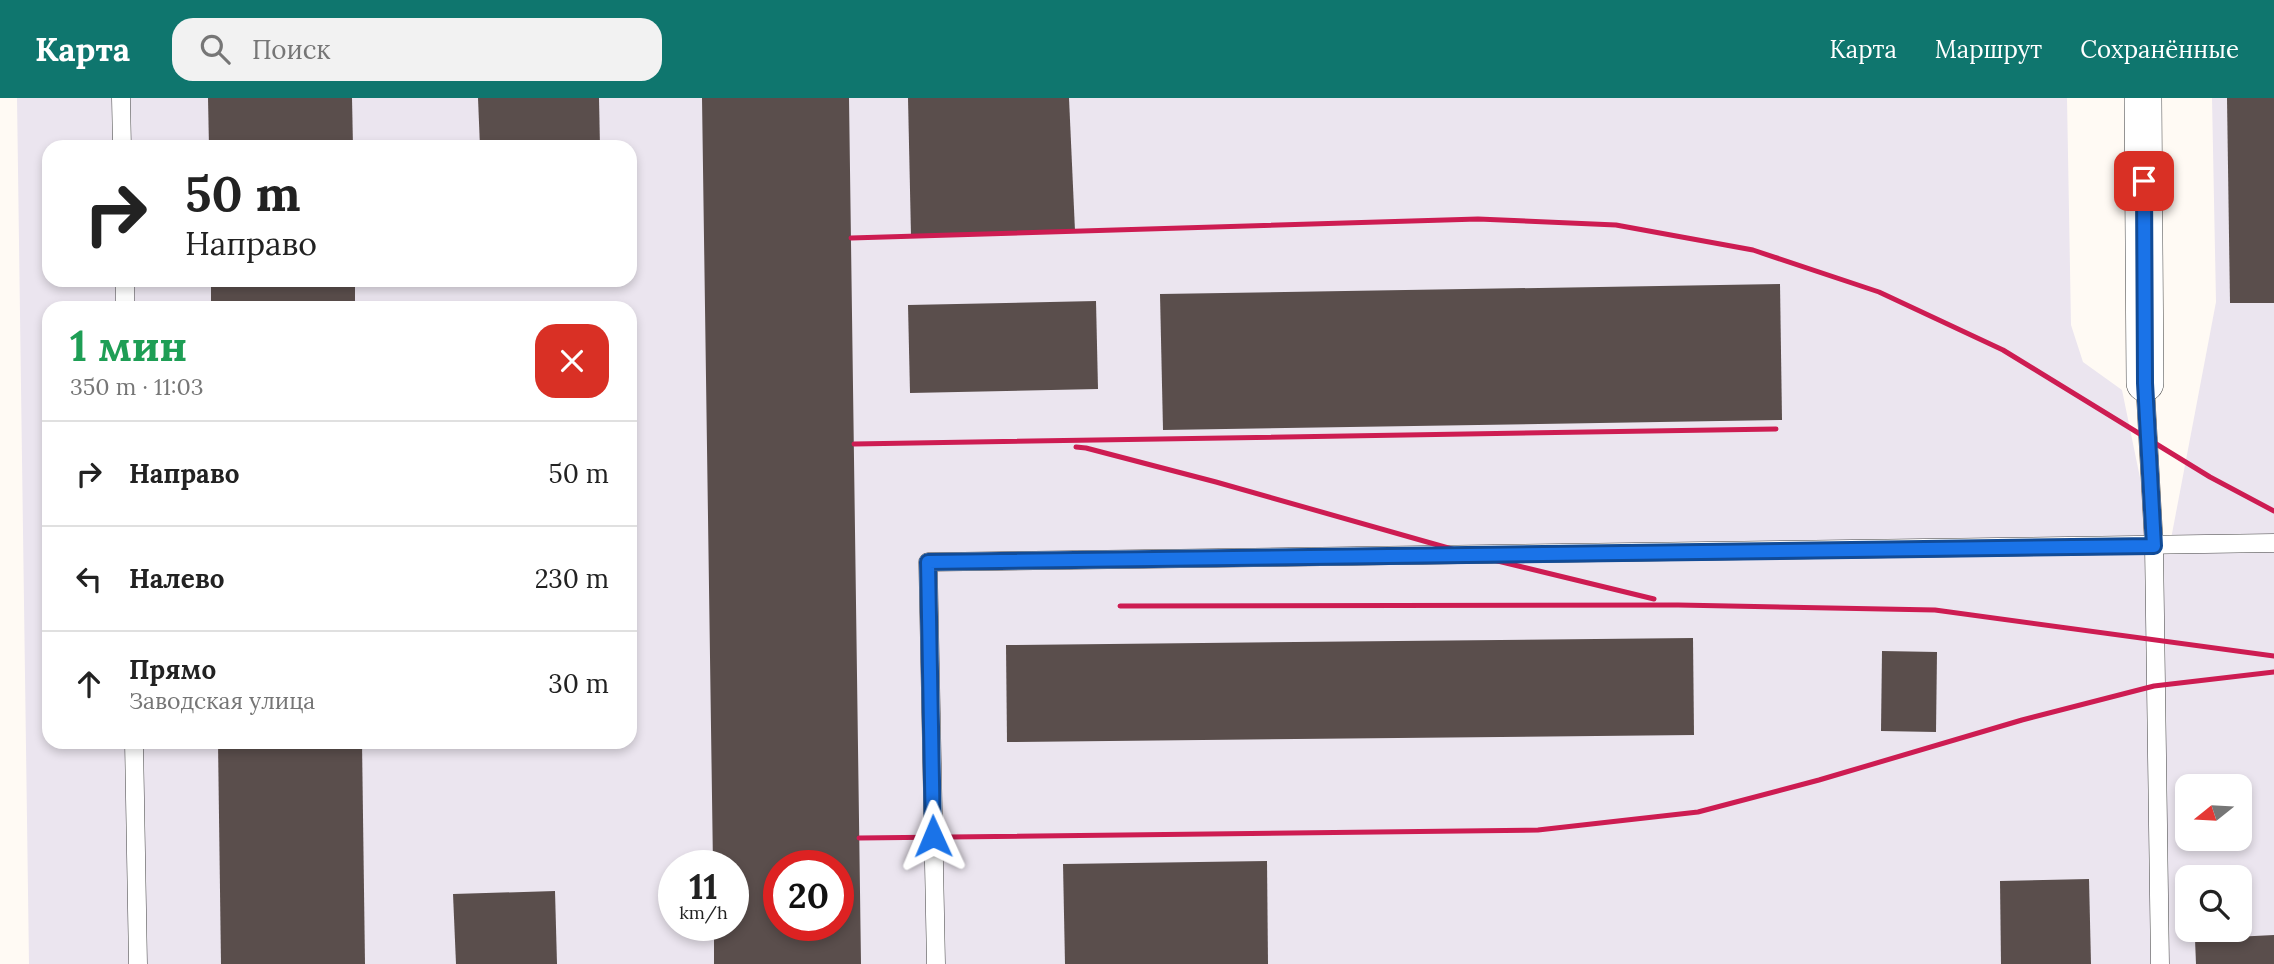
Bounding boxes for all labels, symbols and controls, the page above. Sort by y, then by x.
search box [172,18,662,81]
text: Карта [35,28,130,70]
icon: search [196,30,234,68]
text: Поиск [252,33,331,66]
text: Карта [1829,34,1897,65]
text: Маршрут [1935,34,2042,65]
text: Сохранённые [2080,34,2239,65]
pin [2114,151,2174,211]
text: 50 m [185,162,301,224]
icon: arrive [2125,162,2163,200]
icon: right [70,168,161,259]
text: Направо [185,223,317,264]
text: 1 мин [70,319,187,373]
button: close [535,324,609,398]
text: 350 m · 11:03 [70,372,204,401]
icon: right [70,455,108,493]
text: Направо [129,457,240,490]
text: 50 m [549,457,609,490]
icon: left [70,560,108,598]
text: Налево [129,562,225,595]
text: 230 m [535,562,609,595]
text: Прямо [129,653,216,686]
icon: ahead [70,665,108,703]
text: 30 m [548,667,609,700]
text: Заводская улица [129,686,315,715]
north arrow [2175,774,2252,850]
map controls [2175,774,2252,942]
position arrow [896,799,970,873]
speed limit sign: 20 [763,850,854,941]
text: 11 [689,864,718,909]
button: search [2175,865,2252,942]
text: km/h [679,901,728,924]

